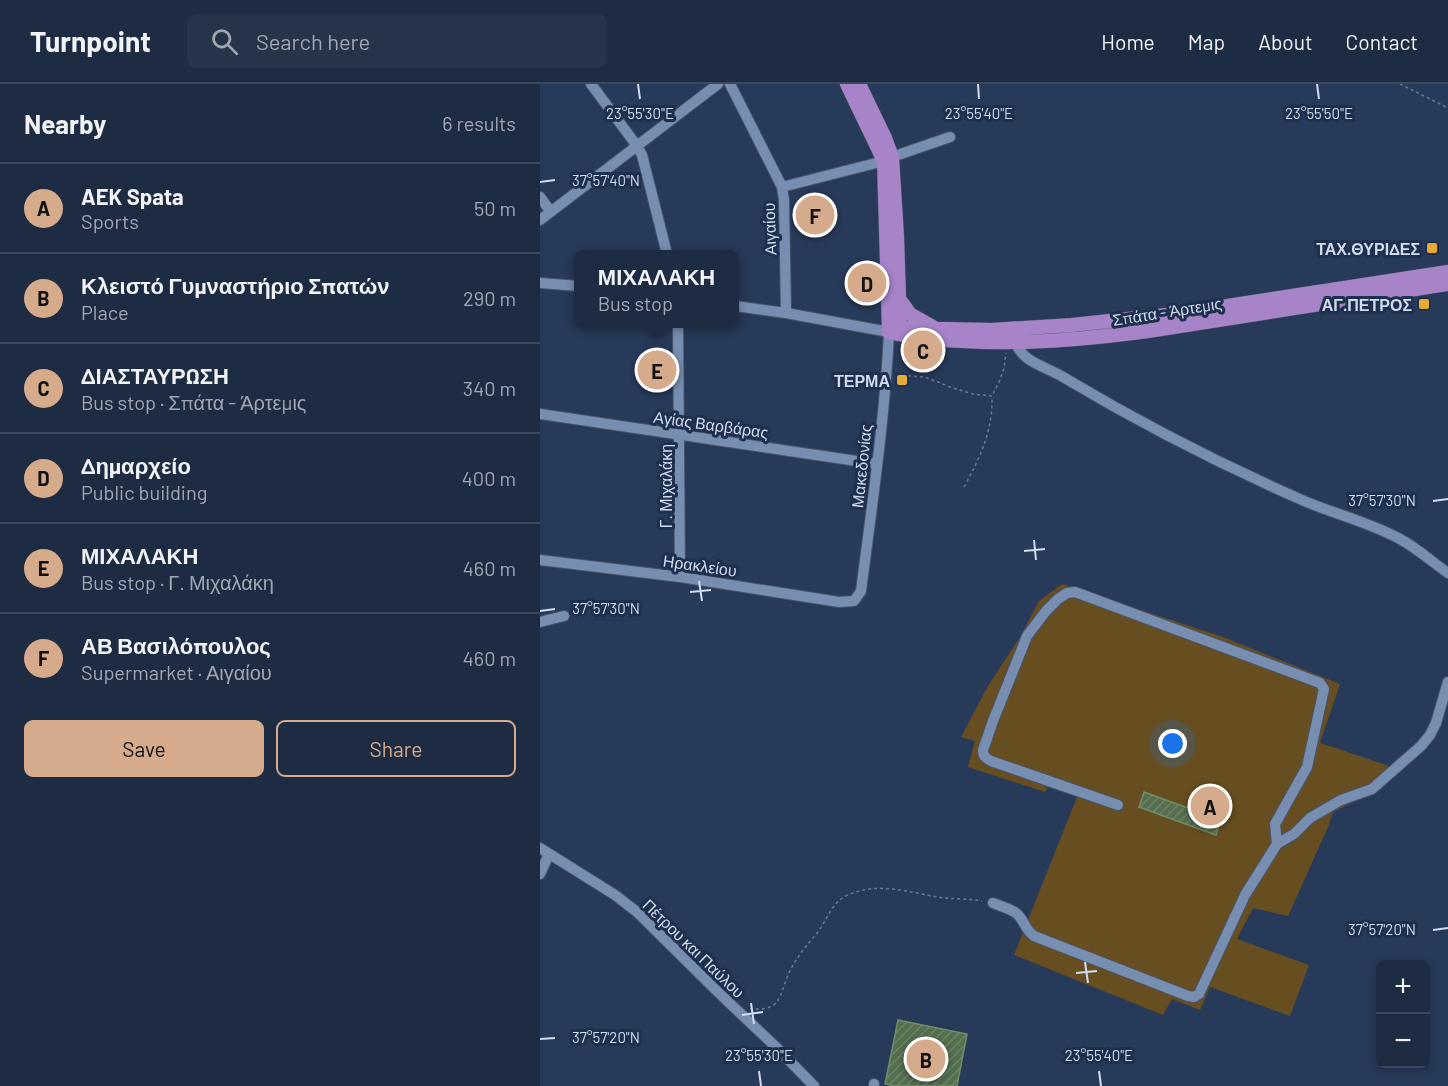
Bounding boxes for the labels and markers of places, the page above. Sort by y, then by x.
pin: F [796,192,834,238]
place label: ΤΑΧ.ΘΥΡΙΔΕΣ [1316,239,1420,258]
marker: ΤΑΧ.ΘΥΡΙΔΕΣ [1425,241,1439,255]
pin: D [848,260,886,306]
place label: ΑΓ.ΠΕΤΡΟΣ [1322,295,1412,314]
marker: ΑΓ.ΠΕΤΡΟΣ [1417,297,1431,311]
pin: C [904,328,943,372]
pin: E [638,348,676,392]
place label: ΤΕΡΜΑ [834,371,890,390]
marker: ΤΕΡΜΑ [895,373,909,387]
pin: A [1190,784,1230,828]
pin: B [906,1036,946,1082]

